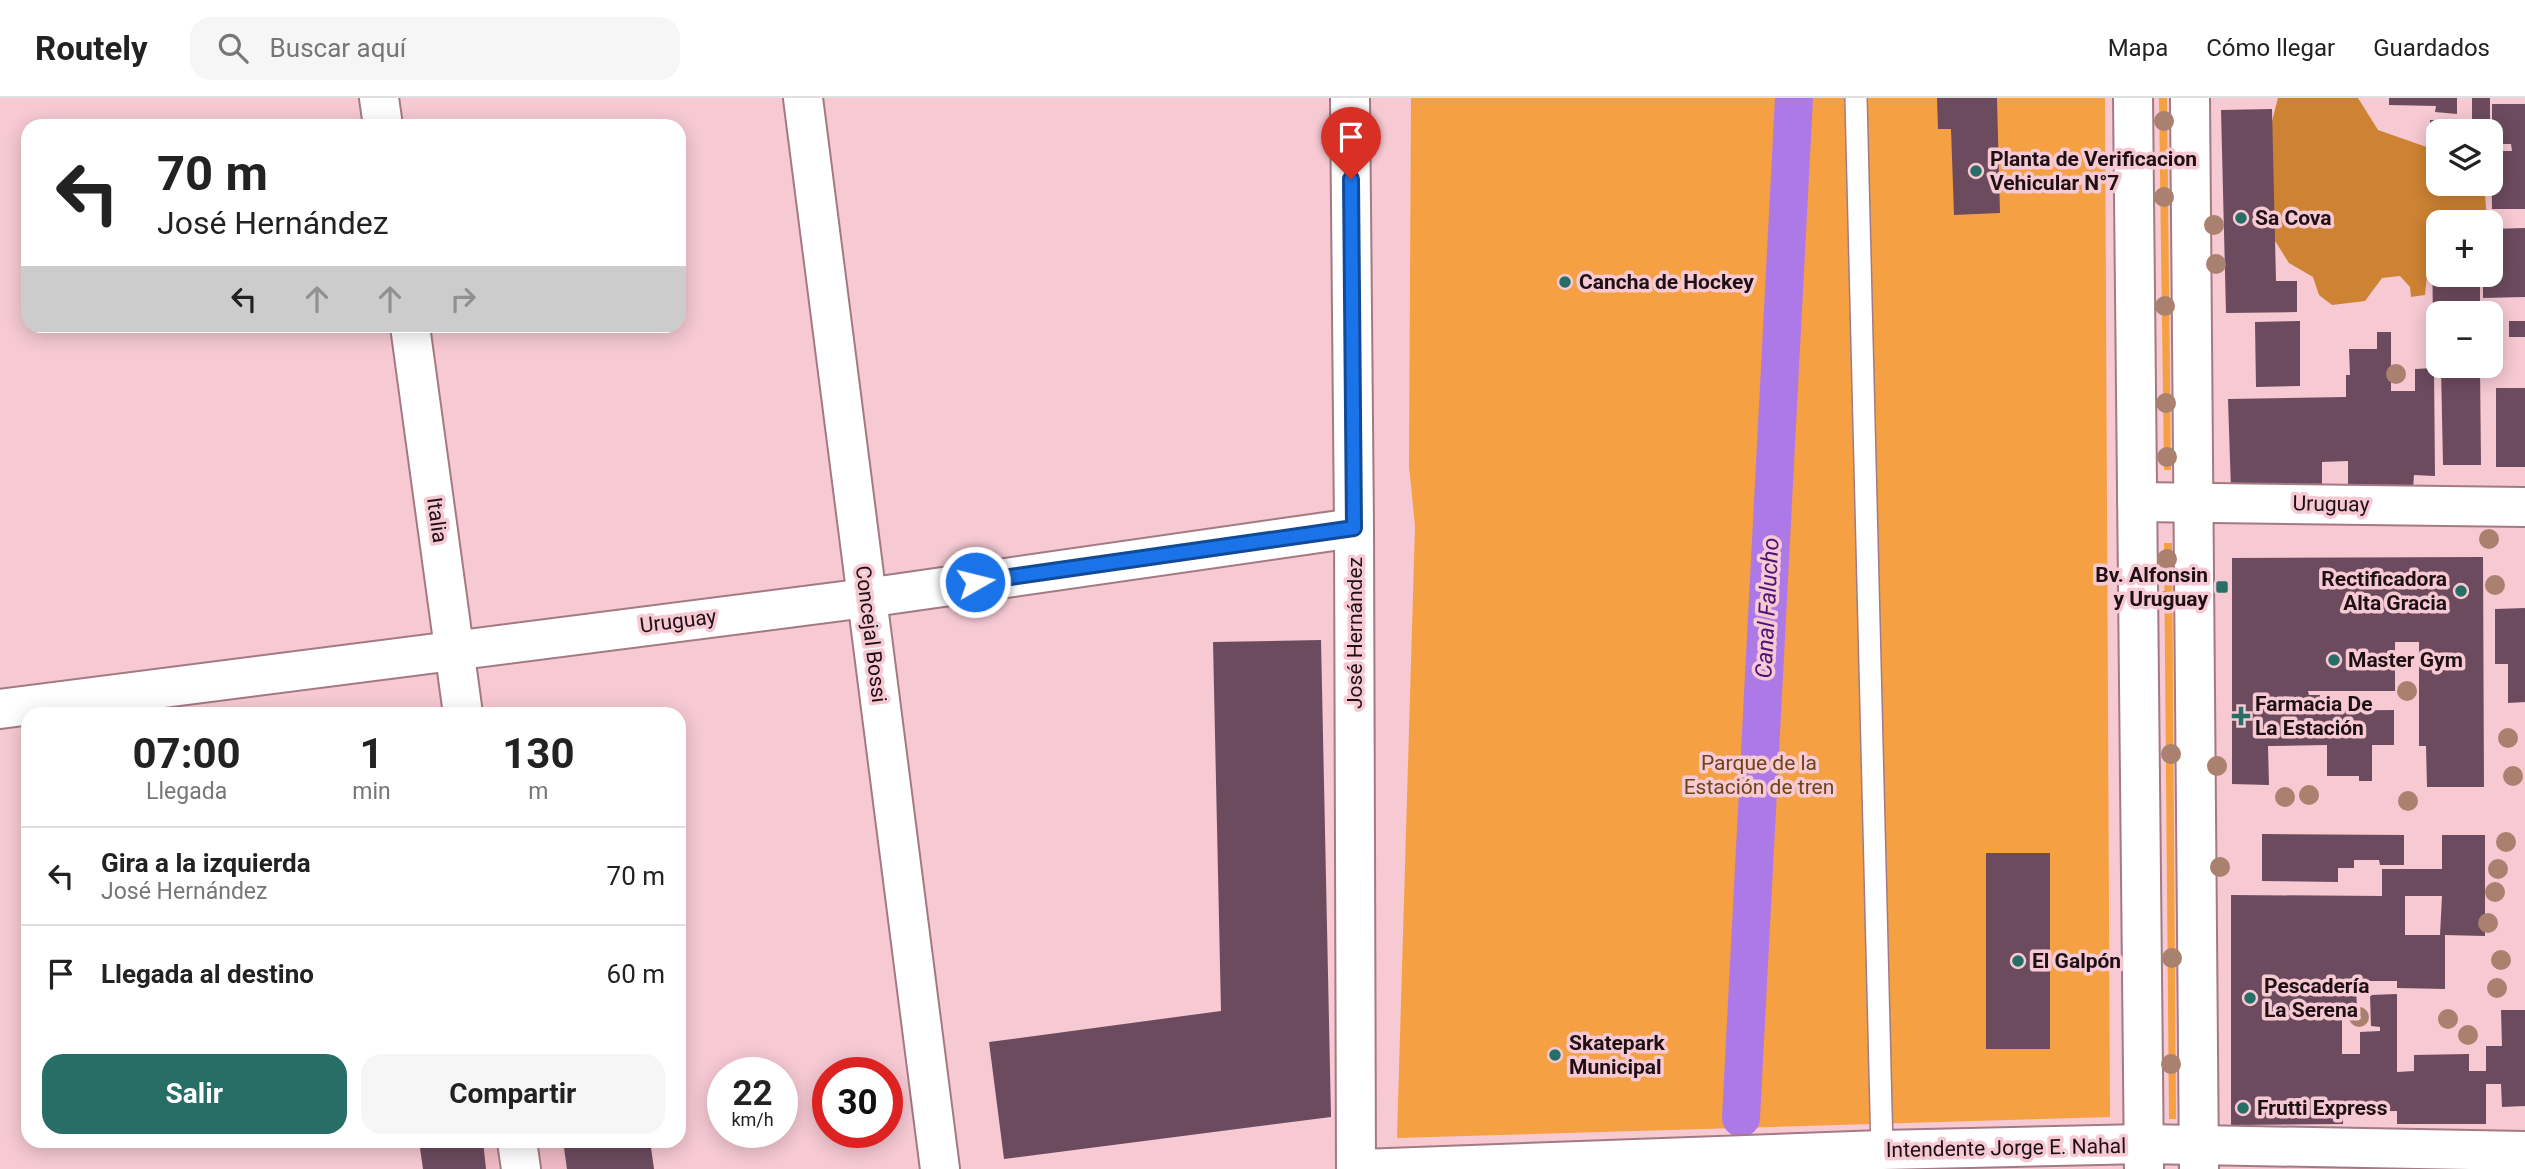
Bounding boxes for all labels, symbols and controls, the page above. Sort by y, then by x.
search box [190,17,680,80]
text: Routely [35,29,148,68]
icon: search [214,29,252,67]
text: Buscar aquí [270,33,406,63]
text: Mapa [2108,34,2168,62]
text: Cómo llegar [2206,34,2335,62]
text: Guardados [2373,34,2490,62]
pin [1321,107,1381,179]
icon: arrive [1332,118,1370,156]
map controls [2426,119,2503,378]
button: layers [2426,119,2503,196]
text: 70 m [157,145,268,202]
icon: left [42,147,133,238]
place label: Planta de Verificacion Vehicular N°7 [1990,147,2197,195]
marker: Planta de Verificacion Vehicular N°7 [1968,163,1984,179]
text: José Hernández [157,204,389,242]
place label: Sa Cova [2255,206,2332,230]
marker: Sa Cova [2233,210,2249,226]
button: + [2426,210,2503,287]
place label: Cancha de Hockey [1579,270,1754,294]
marker: Cancha de Hockey [1557,274,1573,290]
icon: left [225,280,263,318]
icon: ahead [298,280,336,318]
icon: ahead [371,280,409,318]
icon: right [444,280,482,318]
button: − [2426,301,2503,378]
street label: Uruguay [2292,491,2370,517]
street label: Italia [422,496,452,544]
water label: Canal Falucho [1750,537,1785,679]
position arrow [938,545,1012,619]
street label: José Hernández [1343,557,1367,709]
place label: Bv. Alfonsin y Uruguay [2095,563,2208,611]
street label: Concejal Bossi [851,564,891,704]
place label: Rectificadora Alta Gracia [2321,567,2447,615]
marker: Bv. Alfonsin y Uruguay [2214,579,2230,595]
marker: Rectificadora Alta Gracia [2453,583,2469,599]
street label: Uruguay [638,604,718,638]
place label: Master Gym [2348,648,2463,672]
marker: Master Gym [2326,652,2342,668]
place label: Farmacia De La Estación [2255,692,2372,740]
marker: Farmacia De La Estación [2233,708,2249,724]
text: 07:00 [133,729,241,778]
text: 1 [359,729,384,778]
text: 130 [502,729,575,778]
park label: Parque de la Estación de tren [1684,751,1834,799]
text: Llegada [146,778,227,805]
text: min [352,778,391,805]
text: m [528,778,548,805]
text: Gira a la izquierda [101,848,311,878]
icon: left [42,857,80,895]
text: 70 m [607,861,665,891]
text: José Hernández [101,878,267,905]
place label: El Galpón [2032,949,2121,973]
marker: El Galpón [2010,953,2026,969]
icon: arrive [42,955,80,993]
text: Llegada al destino [101,959,314,989]
text: 60 m [607,959,665,989]
place label: Pescadería La Serena [2264,974,2370,1022]
marker: Pescadería La Serena [2242,990,2258,1006]
place label: Skatepark Municipal [1569,1031,1666,1079]
marker: Skatepark Municipal [1547,1047,1563,1063]
button: Salir [42,1054,347,1134]
button: Compartir [361,1054,665,1134]
speed limit sign: 30 [812,1057,903,1148]
text: 22 [732,1073,773,1114]
place label: Frutti Express [2257,1096,2388,1120]
marker: Frutti Express [2235,1100,2251,1116]
text: km/h [731,1109,774,1130]
street label: Intendente Jorge E. Nahal [1886,1134,2126,1162]

